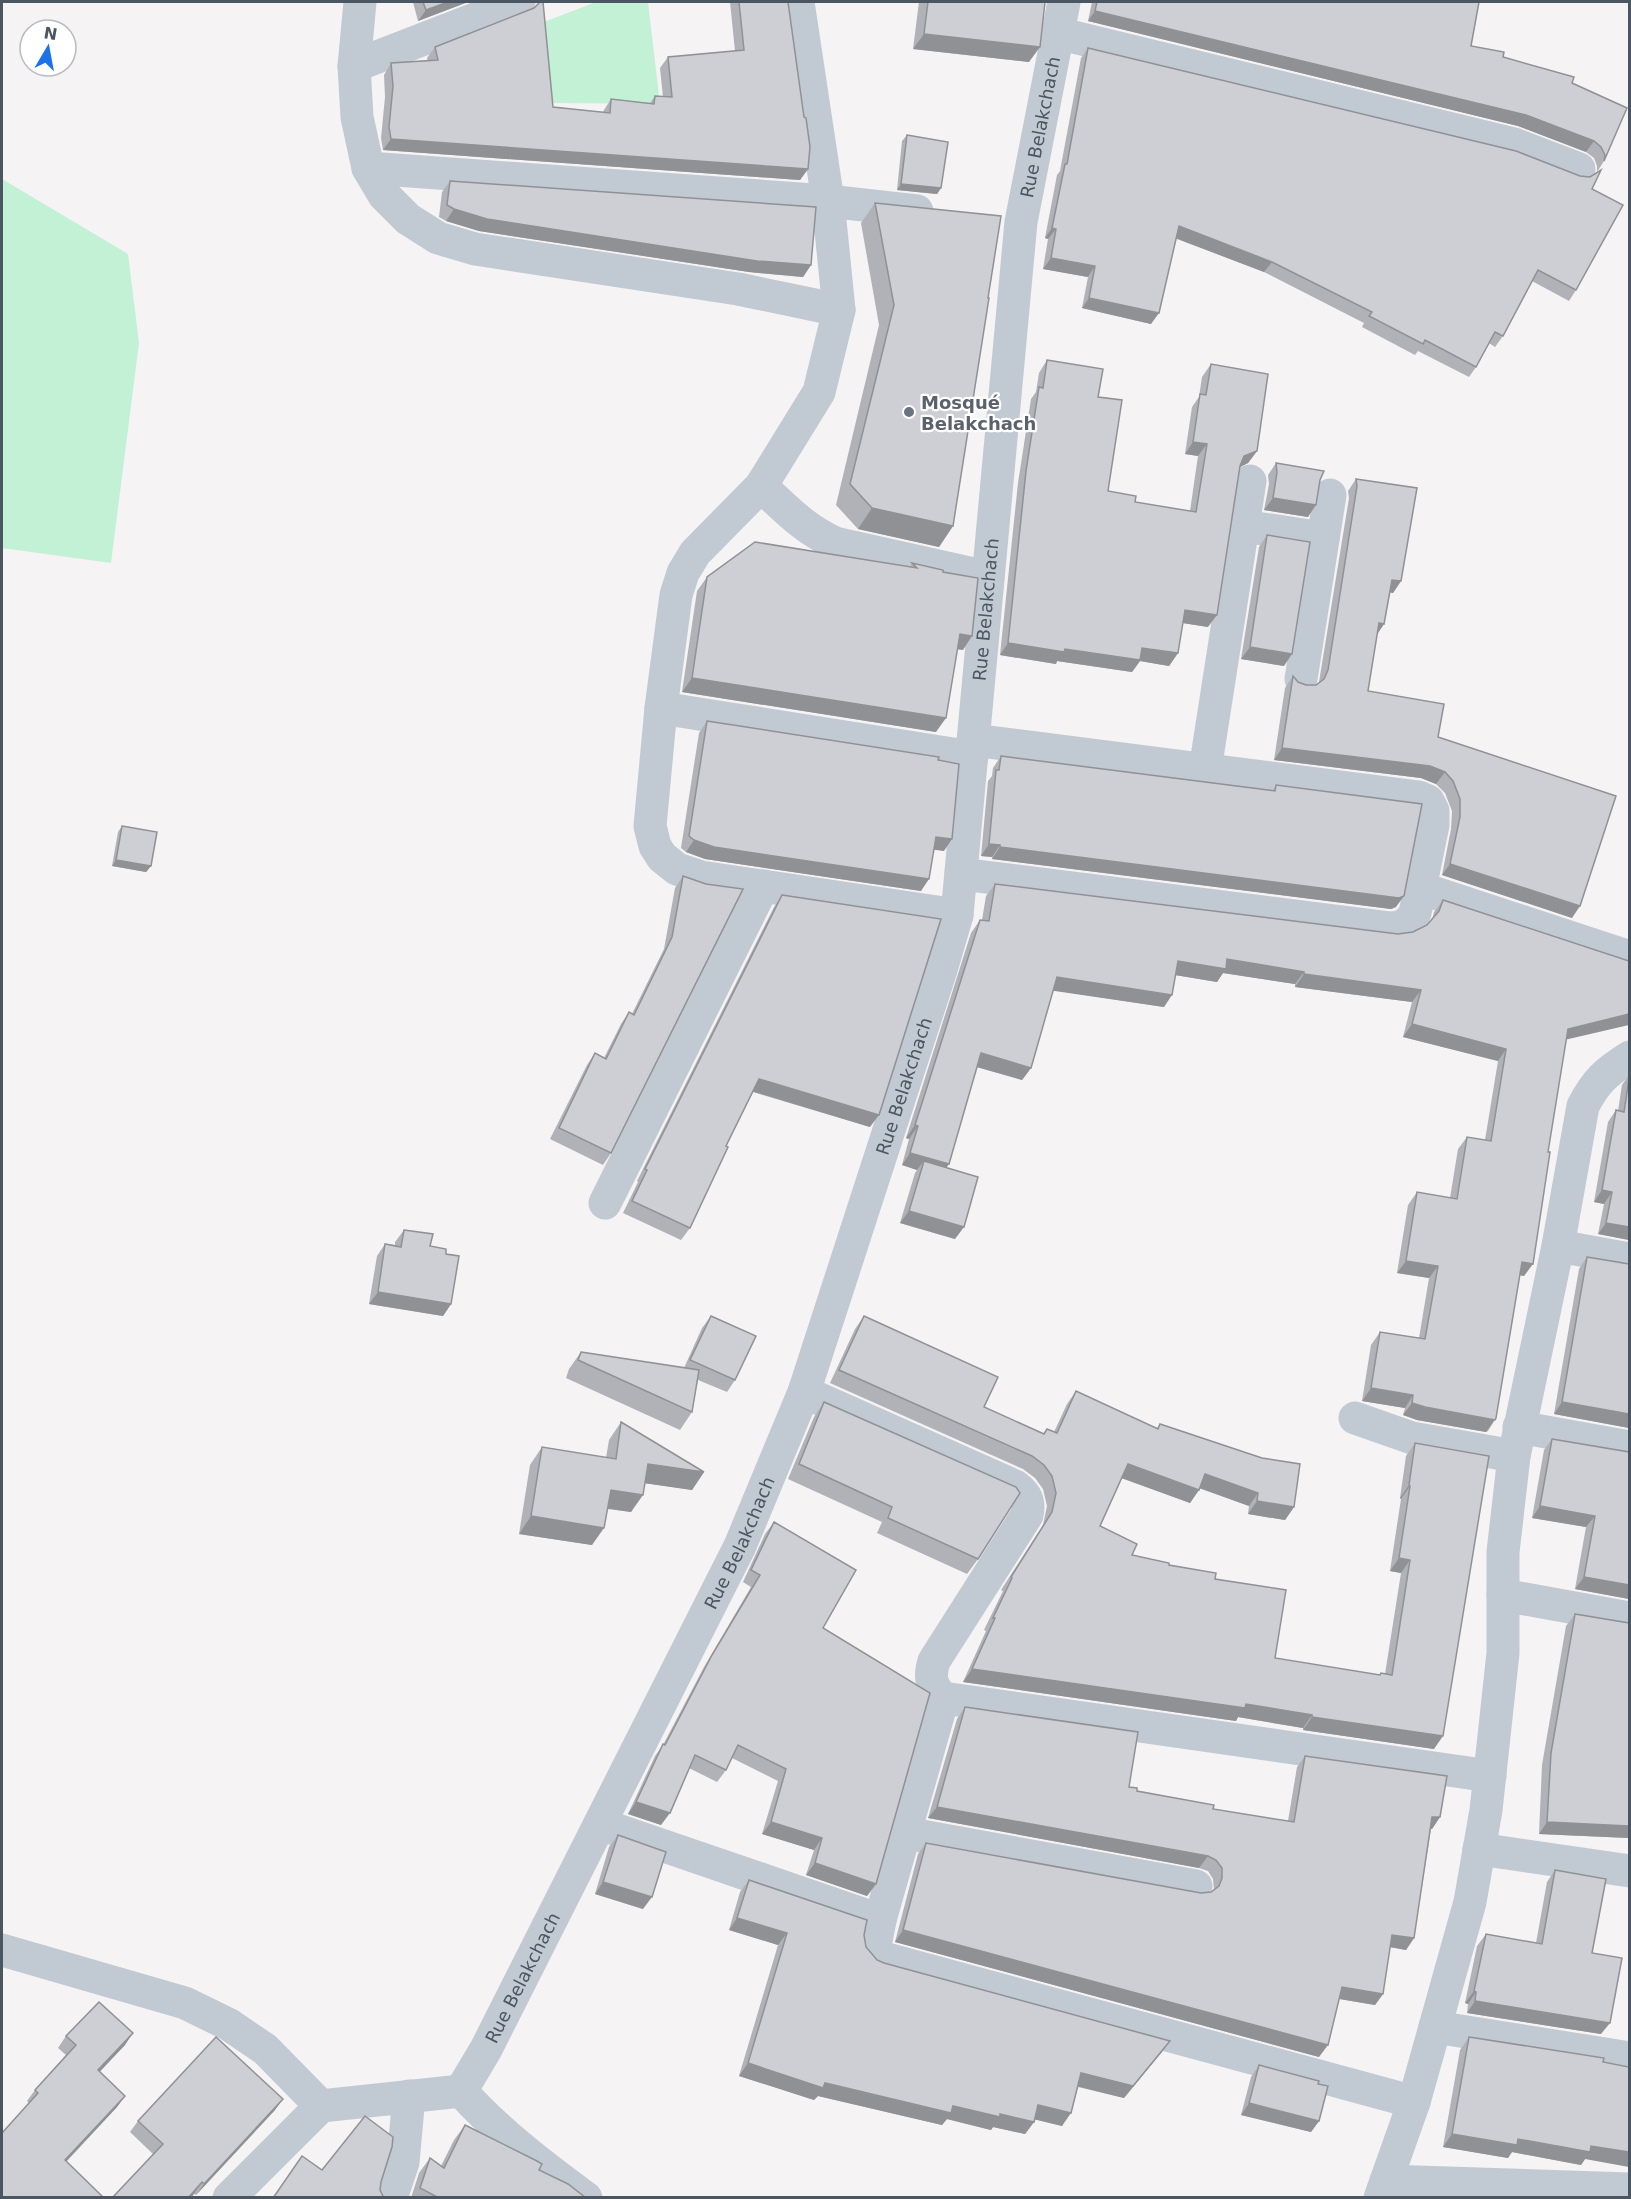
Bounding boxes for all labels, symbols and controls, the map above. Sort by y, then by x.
north arrow [18,18,78,78]
text: N [42,23,59,44]
street label: Rue Belakchach [1016,54,1064,199]
place label: Mosqué Belakchach [921,392,1036,434]
marker: Mosqué Belakchach [902,405,916,419]
street label: Rue Belakchach [968,537,1002,682]
street label: Rue Belakchach [871,1014,936,1157]
street label: Rue Belakchach [699,1473,778,1612]
street label: Rue Belakchach [480,1909,564,2046]

